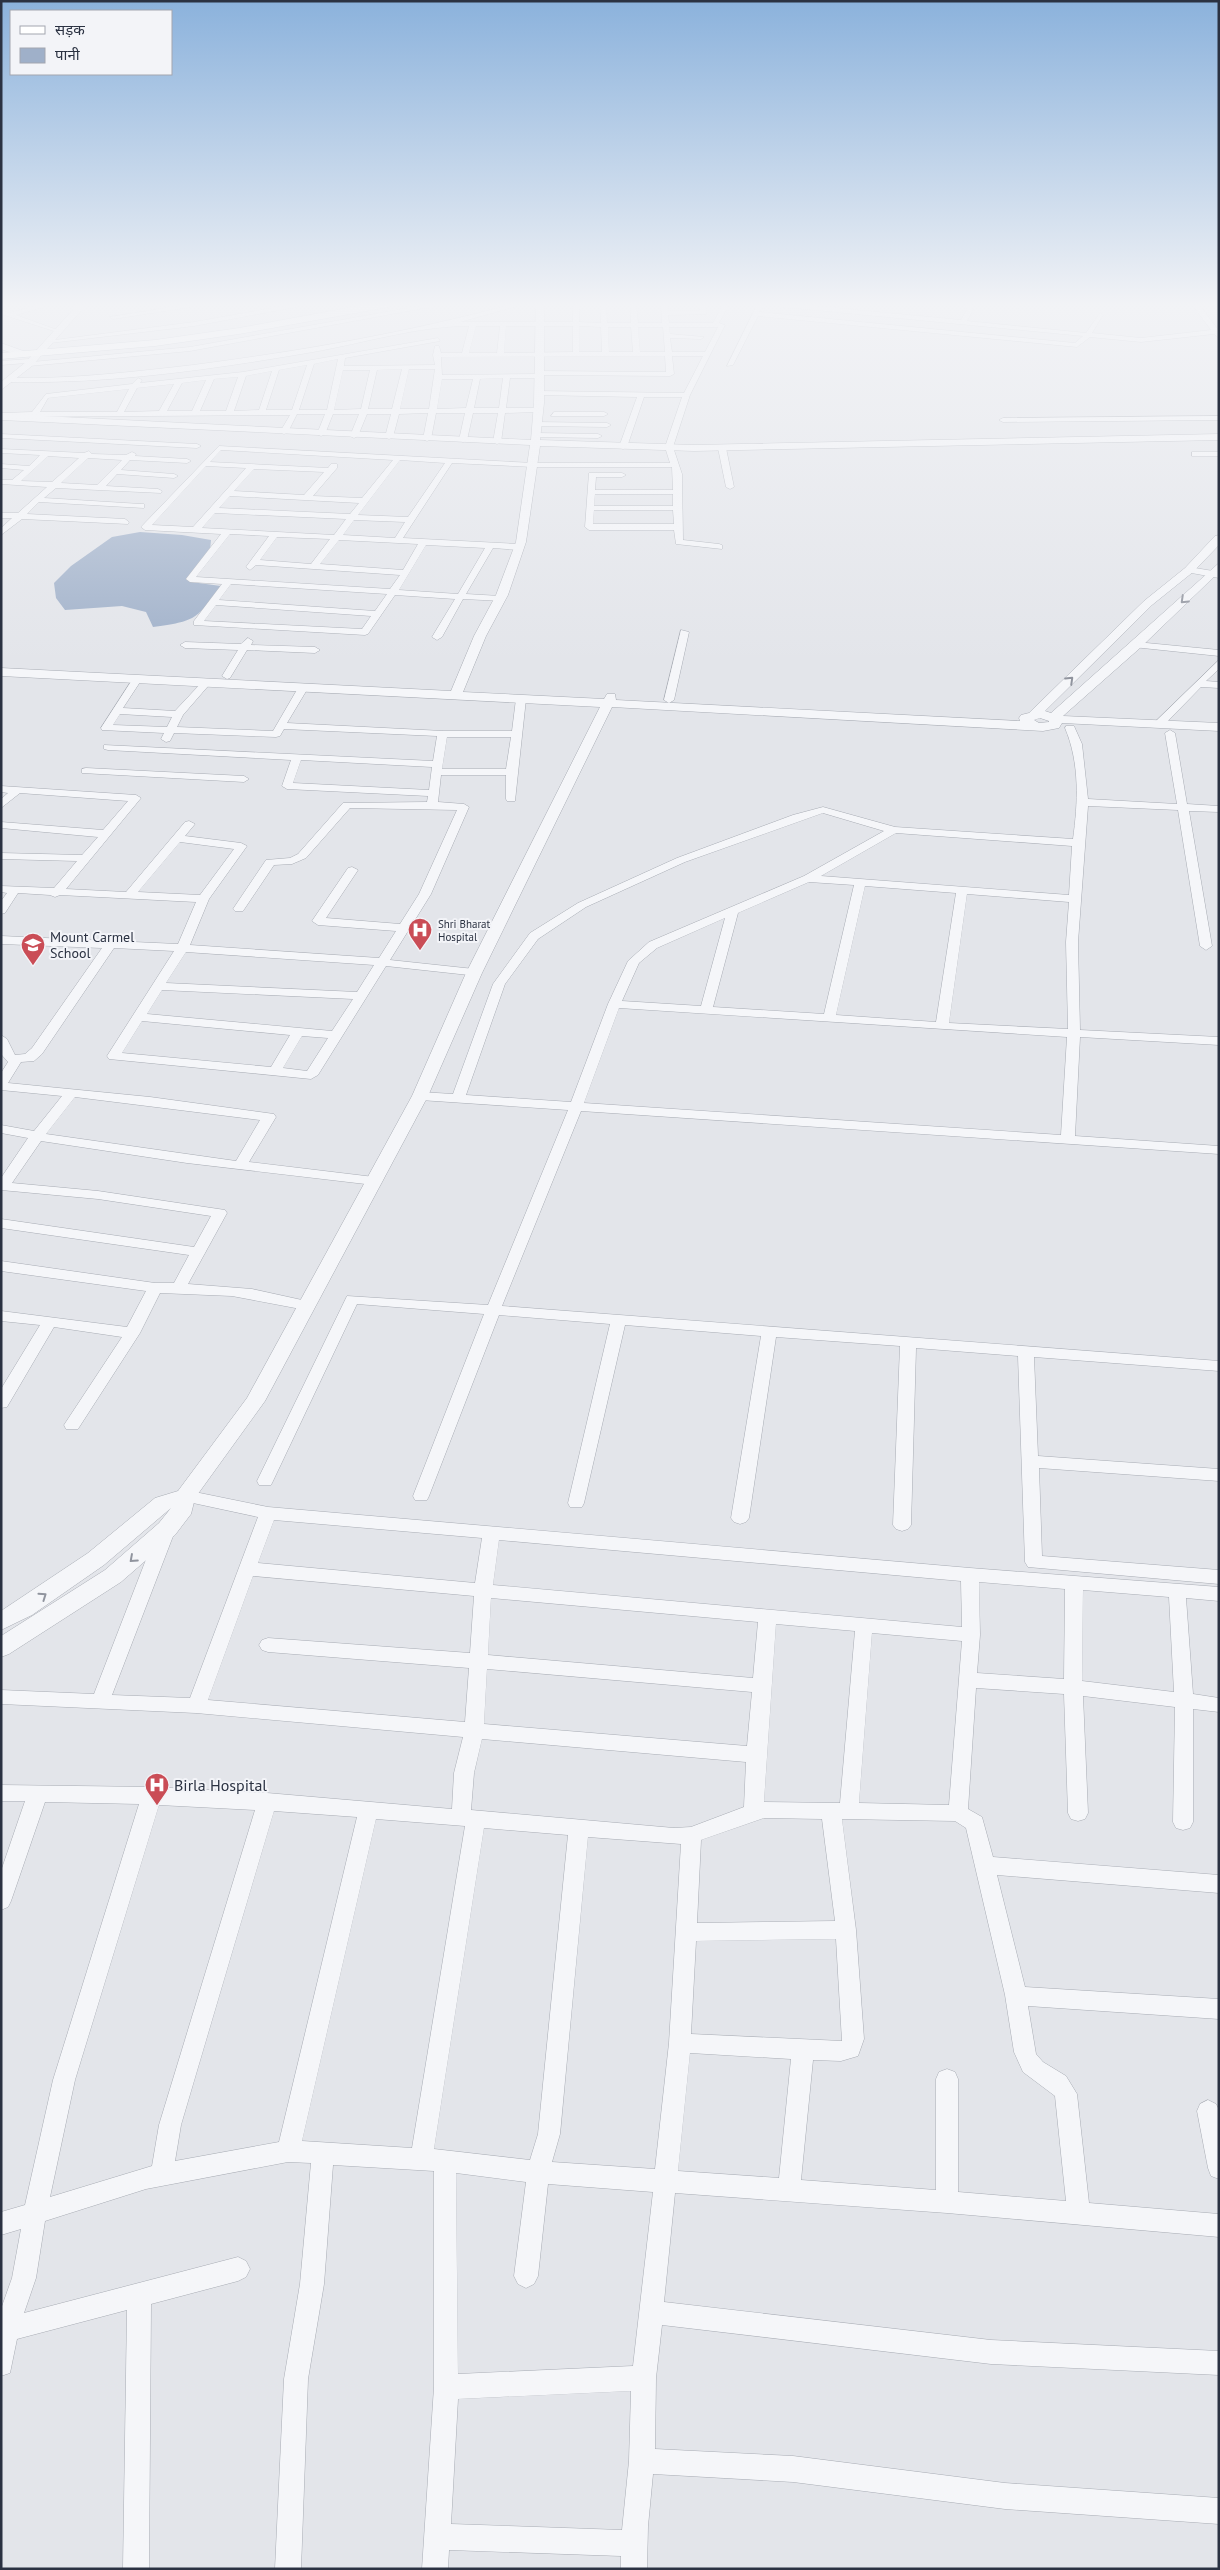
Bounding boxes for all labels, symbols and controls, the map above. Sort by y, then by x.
legend [10,10,172,75]
text: सड़क [55,20,85,39]
text: पानी [55,45,81,64]
one-way arrow [1181,594,1190,603]
one-way arrow [1064,677,1073,686]
hospital icon: Shri Bharat Hospital [407,917,433,951]
place label: Shri Bharat Hospital [438,917,491,944]
place label: Mount Carmel School [50,928,134,962]
school or university icon: Mount Carmel School [20,932,46,966]
one-way arrow [130,1553,139,1562]
one-way arrow [37,1593,47,1602]
hospital icon: Birla Hospital [144,1772,170,1806]
place label: Birla Hospital [174,1775,267,1795]

